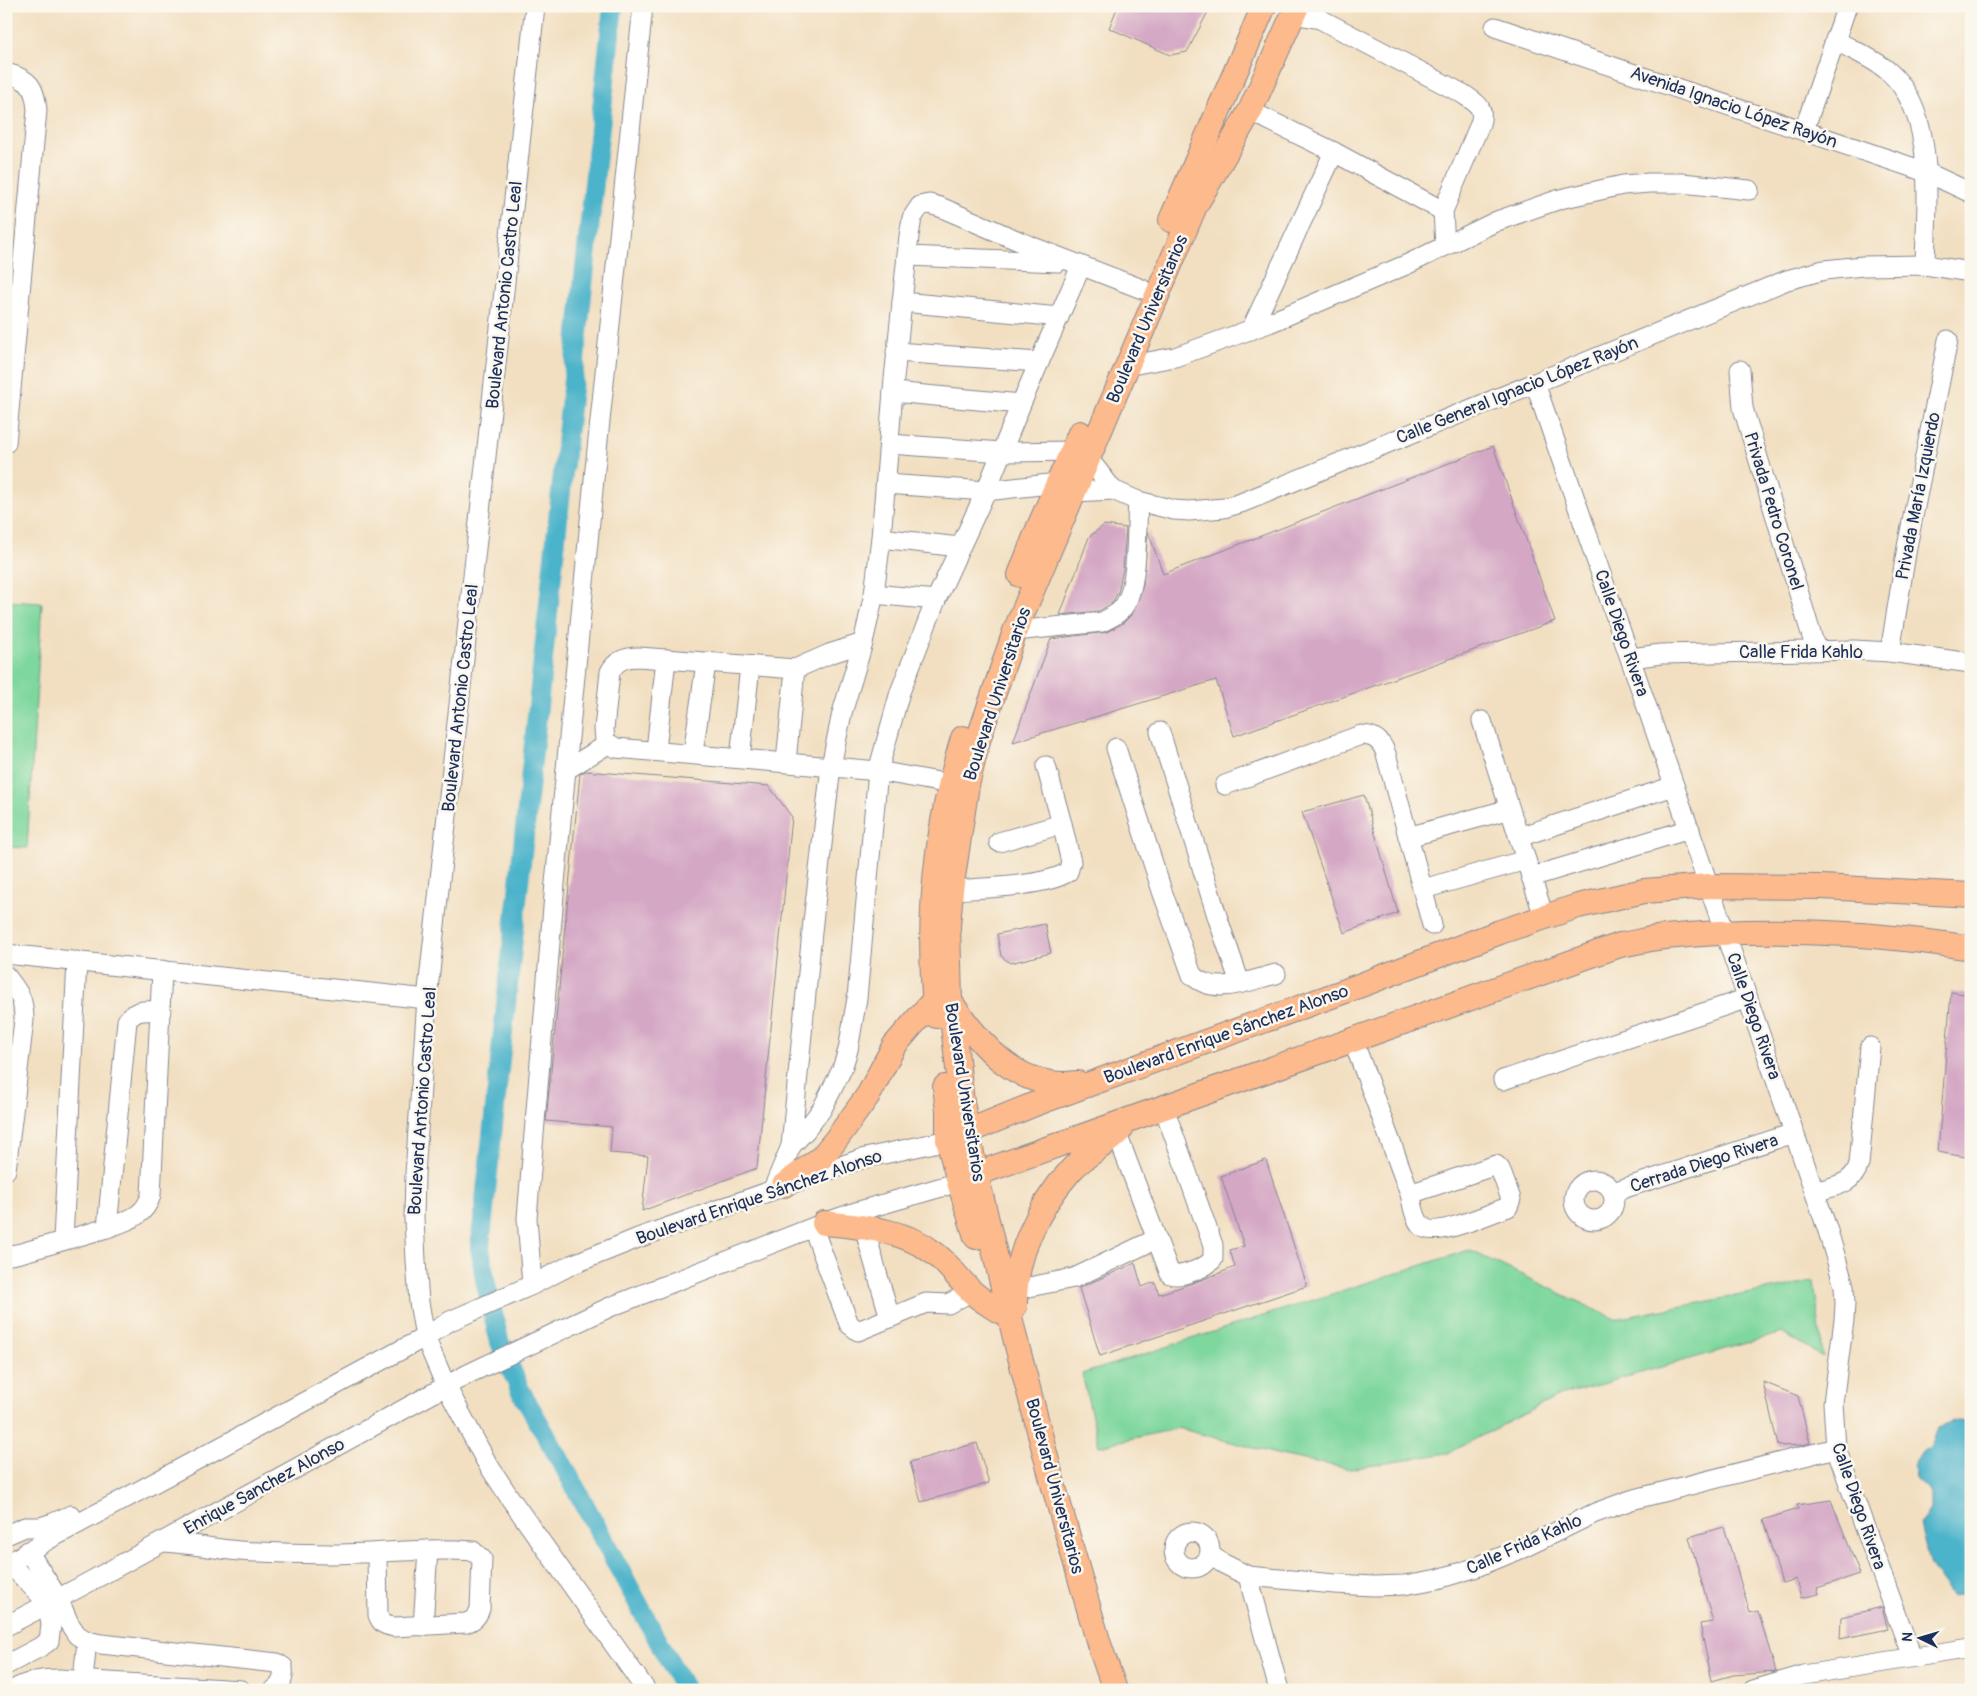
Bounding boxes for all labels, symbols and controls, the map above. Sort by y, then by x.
street label: Avenida Ignacio López Rayón [1627,61,1840,154]
street label: Boulevard Antonio Castro Leal [481,180,528,410]
street label: Boulevard Universitarios [1102,231,1193,407]
street label: Calle General Ignacio López Rayón [1393,331,1642,450]
street label: Privada María Izquierdo [1891,410,1946,582]
street label: Privada Pedro Coronel [1739,429,1809,593]
street label: Calle Diego Rivera [1589,567,1654,700]
street label: Boulevard Antonio Castro Leal [437,583,484,813]
street label: Boulevard Universitarios [959,605,1036,784]
street label: Calle Frida Kahlo [1739,641,1863,664]
street label: Calle Diego Rivera [1721,950,1786,1083]
street label: Boulevard Enrique Sánchez Alonso [1101,979,1352,1089]
street label: Boulevard Antonio Castro Leal [403,986,442,1216]
street label: Boulevard Universitarios [939,1001,990,1183]
street label: Cerrada Diego Rivera [1627,1129,1781,1198]
street label: Boulevard Enrique Sánchez Alonso [633,1144,885,1250]
street label: Boulevard Universitarios [1020,1396,1089,1576]
street label: Enrique Sanchez Alonso [180,1432,349,1540]
street label: Calle Diego Rivera [1826,1440,1891,1573]
street label: Calle Frida Kahlo [1463,1509,1586,1580]
north arrow [1894,1614,1944,1664]
text: N [1899,1631,1916,1642]

